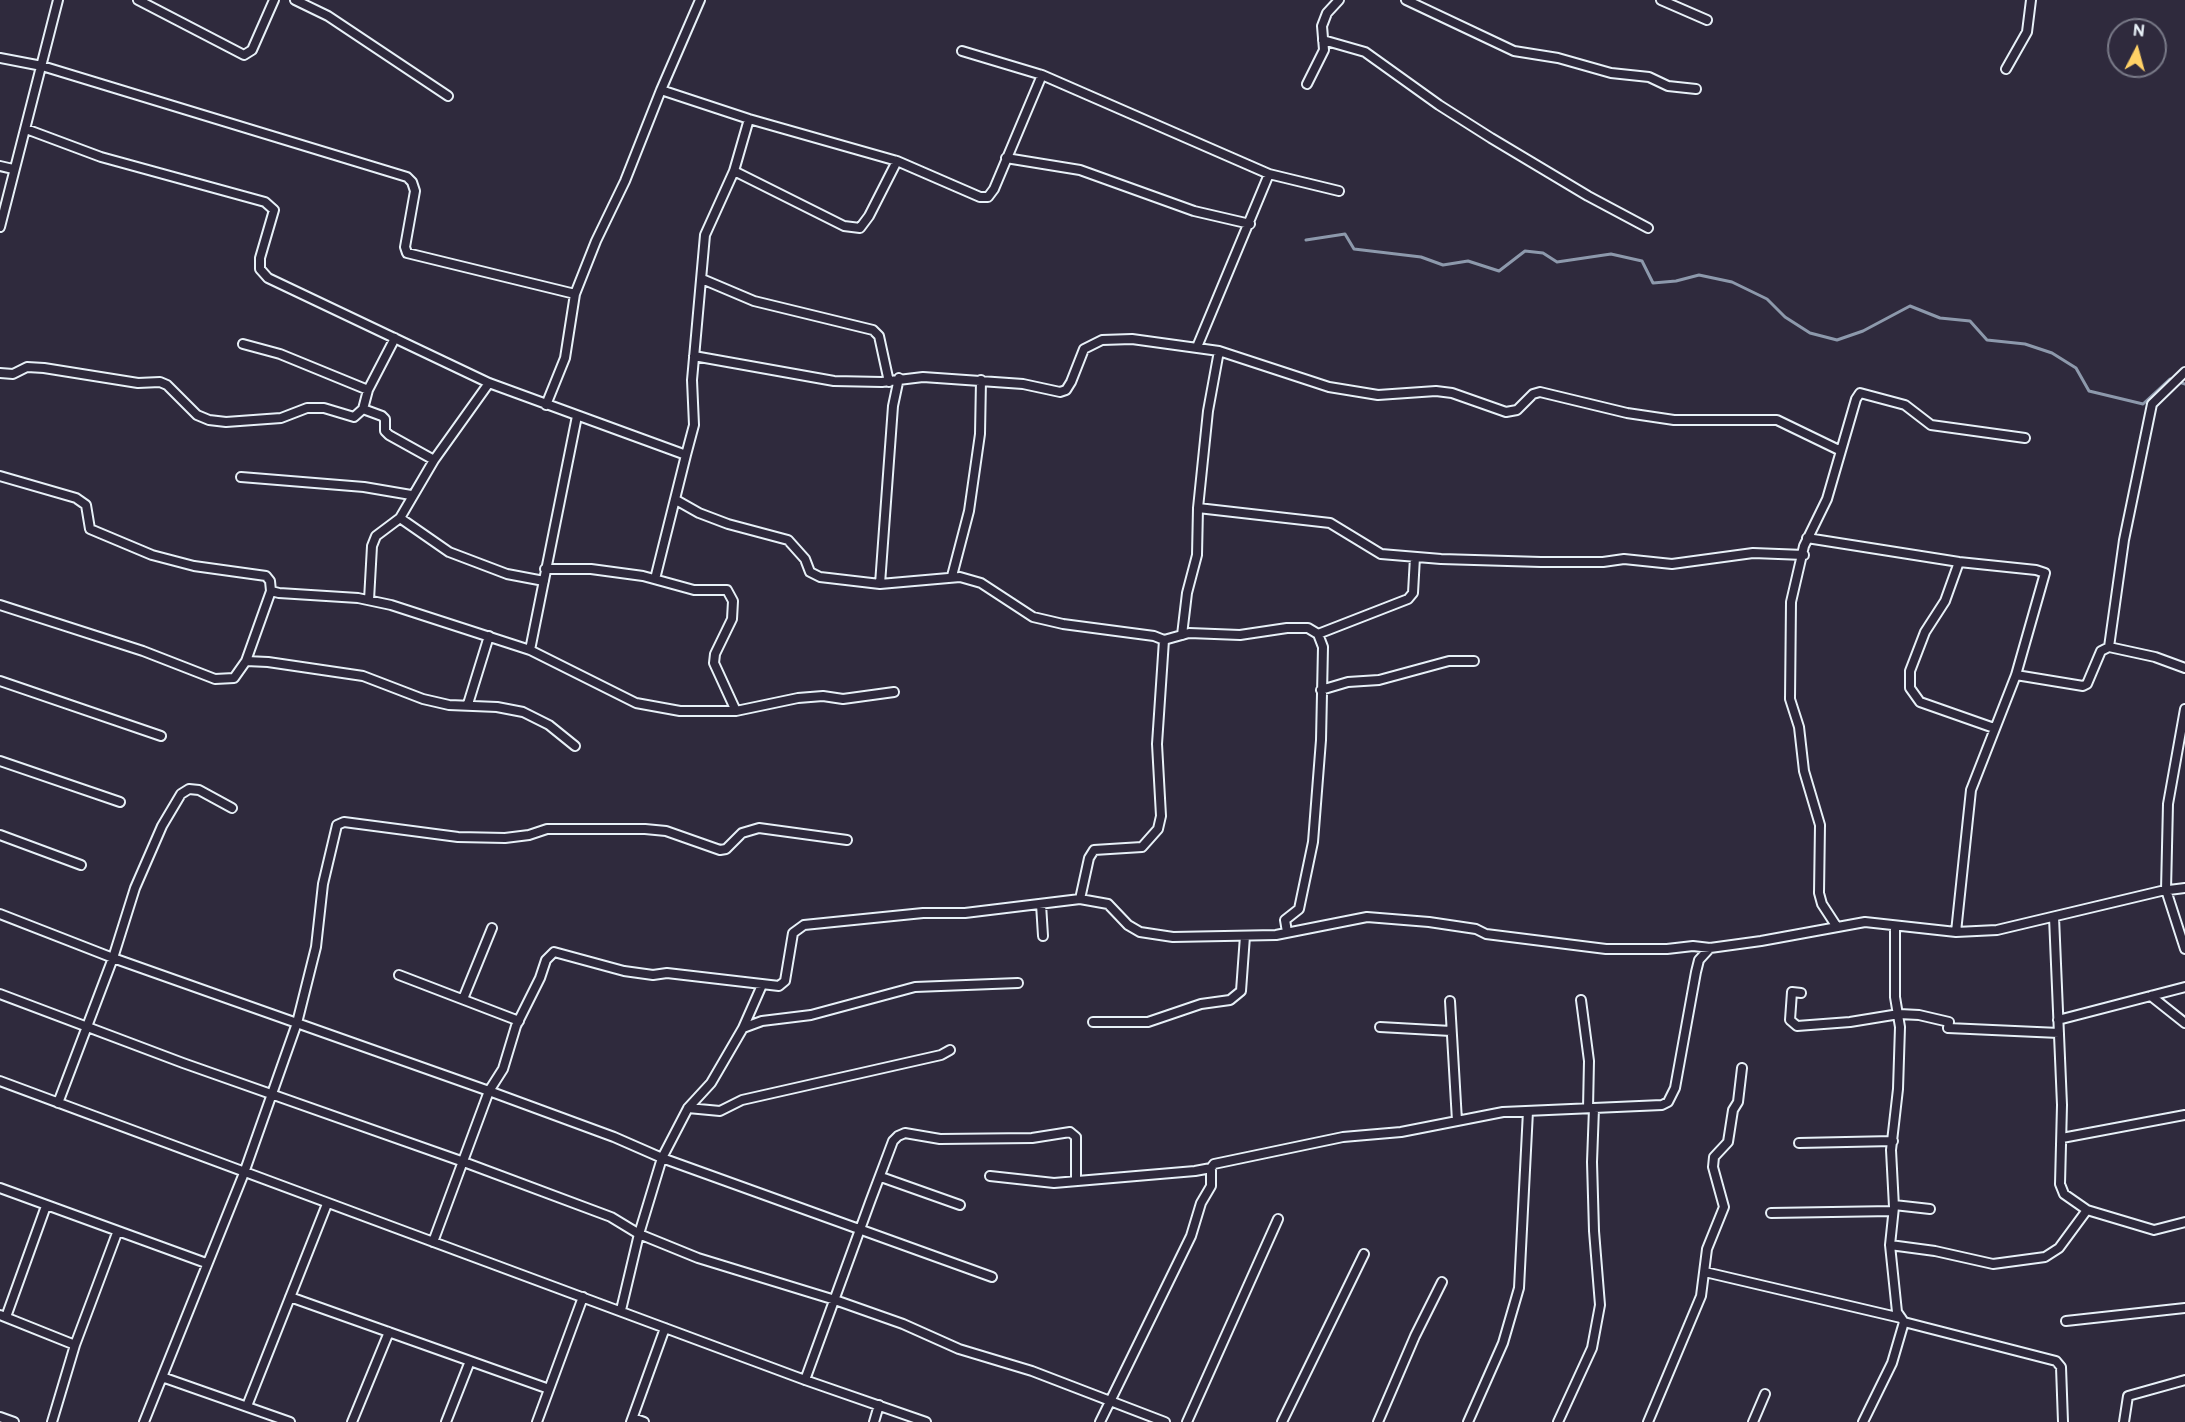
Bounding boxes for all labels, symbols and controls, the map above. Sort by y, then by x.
north arrow [2107,18,2167,78]
text: N [2132,22,2146,42]

